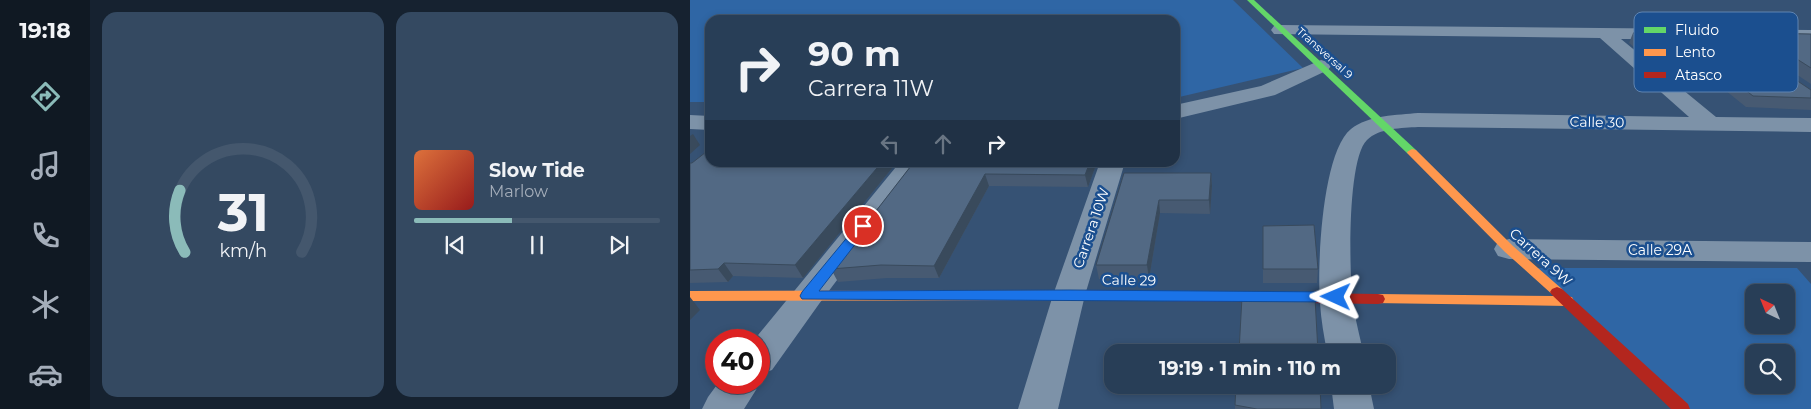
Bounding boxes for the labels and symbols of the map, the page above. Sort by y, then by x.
legend [1634,12,1798,92]
text: Fluido [1675,21,1719,39]
street label: Transversal 9 [1294,24,1356,82]
text: Lento [1675,43,1715,61]
text: Atasco [1675,66,1722,84]
street label: Calle 30 [1569,113,1625,131]
street label: Carrera 10W [1069,185,1113,271]
pin [842,205,884,247]
street label: Carrera 9W [1506,224,1576,290]
street label: Calle 29A [1628,241,1693,259]
position arrow [1309,270,1361,322]
street label: Calle 29 [1102,271,1156,289]
north arrow [1745,284,1795,334]
speed limit sign: 40 [705,329,770,394]

